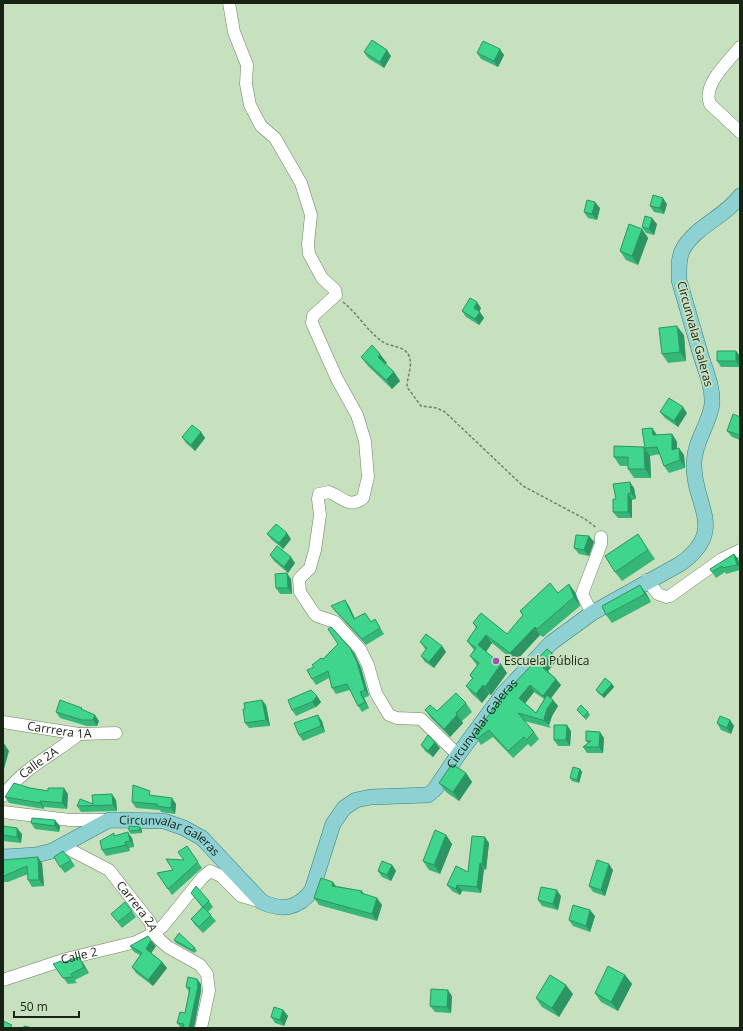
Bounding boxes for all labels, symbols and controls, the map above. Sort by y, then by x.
street label: Circunvalar Galeras [673,279,718,389]
place label: Escuela Pública [504,652,589,669]
marker: Escuela Pública [491,656,501,666]
street label: Circunvalar Galeras [442,674,521,772]
street label: Carrrera 1A [26,717,92,742]
street label: Calle 2A [15,742,62,782]
street label: Circunvalar Galeras [119,811,224,860]
street label: Carrera 2A [113,877,162,934]
street label: Calle 2 [58,943,99,968]
scale bar [14,993,79,1019]
text: 50 m [20,998,48,1015]

